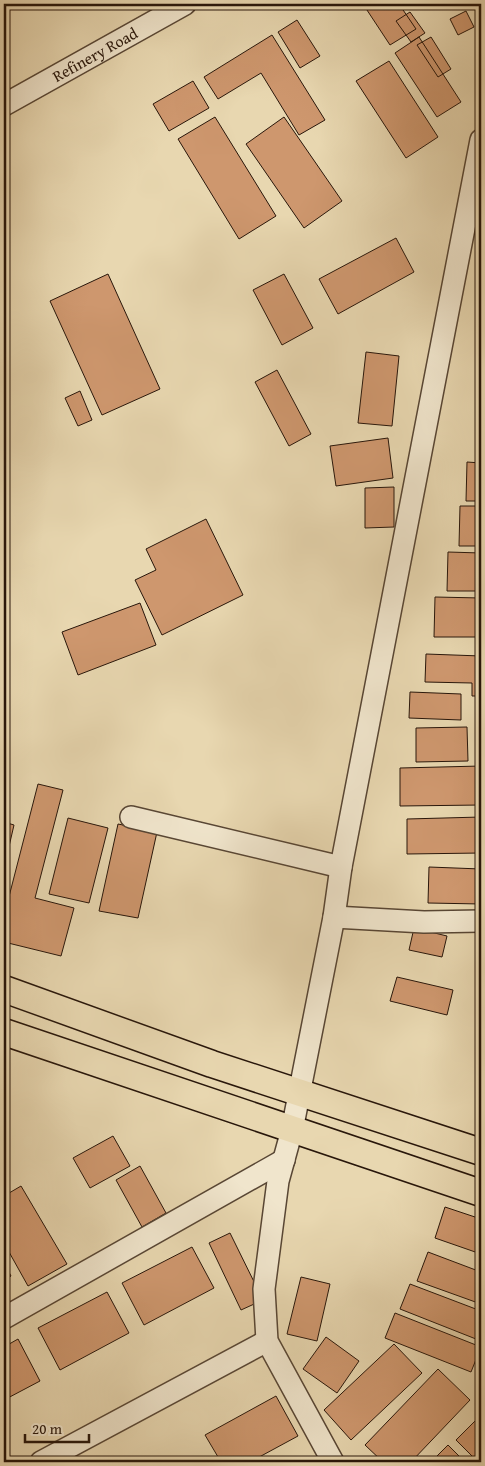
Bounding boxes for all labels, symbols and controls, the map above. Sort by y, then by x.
street label: Refinery Road [48,21,142,88]
scale bar [25,1411,89,1443]
text: 20 m [32,1418,63,1439]

